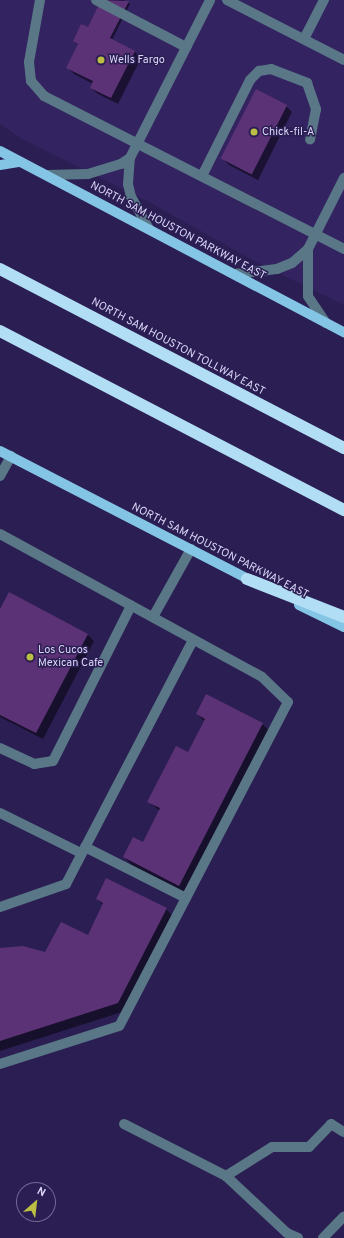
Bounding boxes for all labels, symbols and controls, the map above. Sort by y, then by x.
place label: Wells Fargo [109,53,165,67]
marker: Wells Fargo [96,55,106,65]
place label: Chick-fil-A [262,125,315,139]
marker: Chick-fil-A [249,127,259,137]
street label: NORTH SAM HOUSTON PARKWAY EAST [88,179,268,283]
street label: NORTH SAM HOUSTON TOLLWAY EAST [88,295,268,399]
street label: NORTH SAM HOUSTON PARKWAY EAST [129,500,311,602]
place label: Los Cucos Mexican Cafe [38,644,103,670]
marker: Los Cucos Mexican Cafe [25,652,35,662]
north arrow [16,1182,56,1222]
text: N [34,1184,48,1200]

